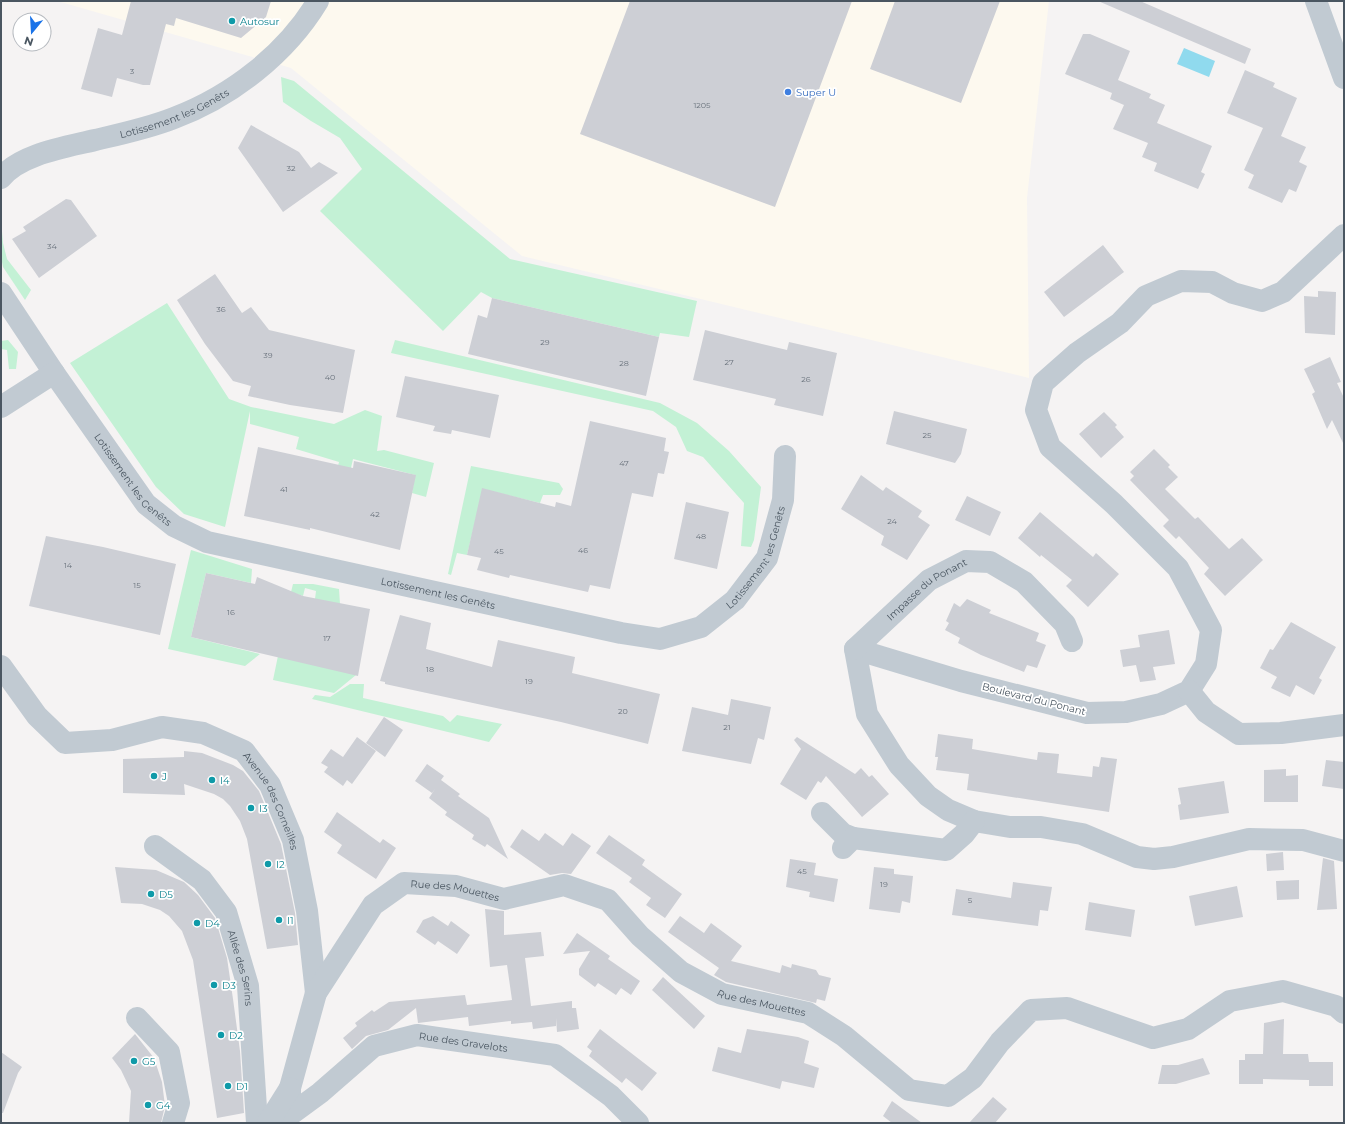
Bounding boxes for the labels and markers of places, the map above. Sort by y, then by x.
place label: Autosur [240,15,280,28]
marker: Autosur [227,16,237,26]
place label: Super U [796,86,836,99]
marker: Super U [783,87,793,97]
place label: J [161,770,167,783]
marker: J [149,771,159,781]
place label: I4 [220,774,230,787]
marker: I4 [207,775,217,785]
place label: I3 [259,802,268,815]
marker: I3 [246,803,256,813]
place label: I2 [276,858,285,871]
marker: I2 [263,859,273,869]
place label: D5 [159,888,173,901]
marker: D5 [146,889,156,899]
place label: I1 [287,914,294,927]
marker: I1 [274,915,284,925]
place label: D4 [205,917,220,930]
marker: D4 [192,918,202,928]
place label: D3 [222,979,236,992]
marker: D3 [209,980,219,990]
place label: D2 [229,1029,243,1042]
marker: D2 [216,1030,226,1040]
place label: G5 [142,1055,156,1068]
marker: G5 [129,1056,139,1066]
place label: D1 [236,1080,248,1093]
marker: D1 [223,1081,233,1091]
place label: G4 [156,1099,171,1112]
marker: G4 [143,1100,153,1110]

